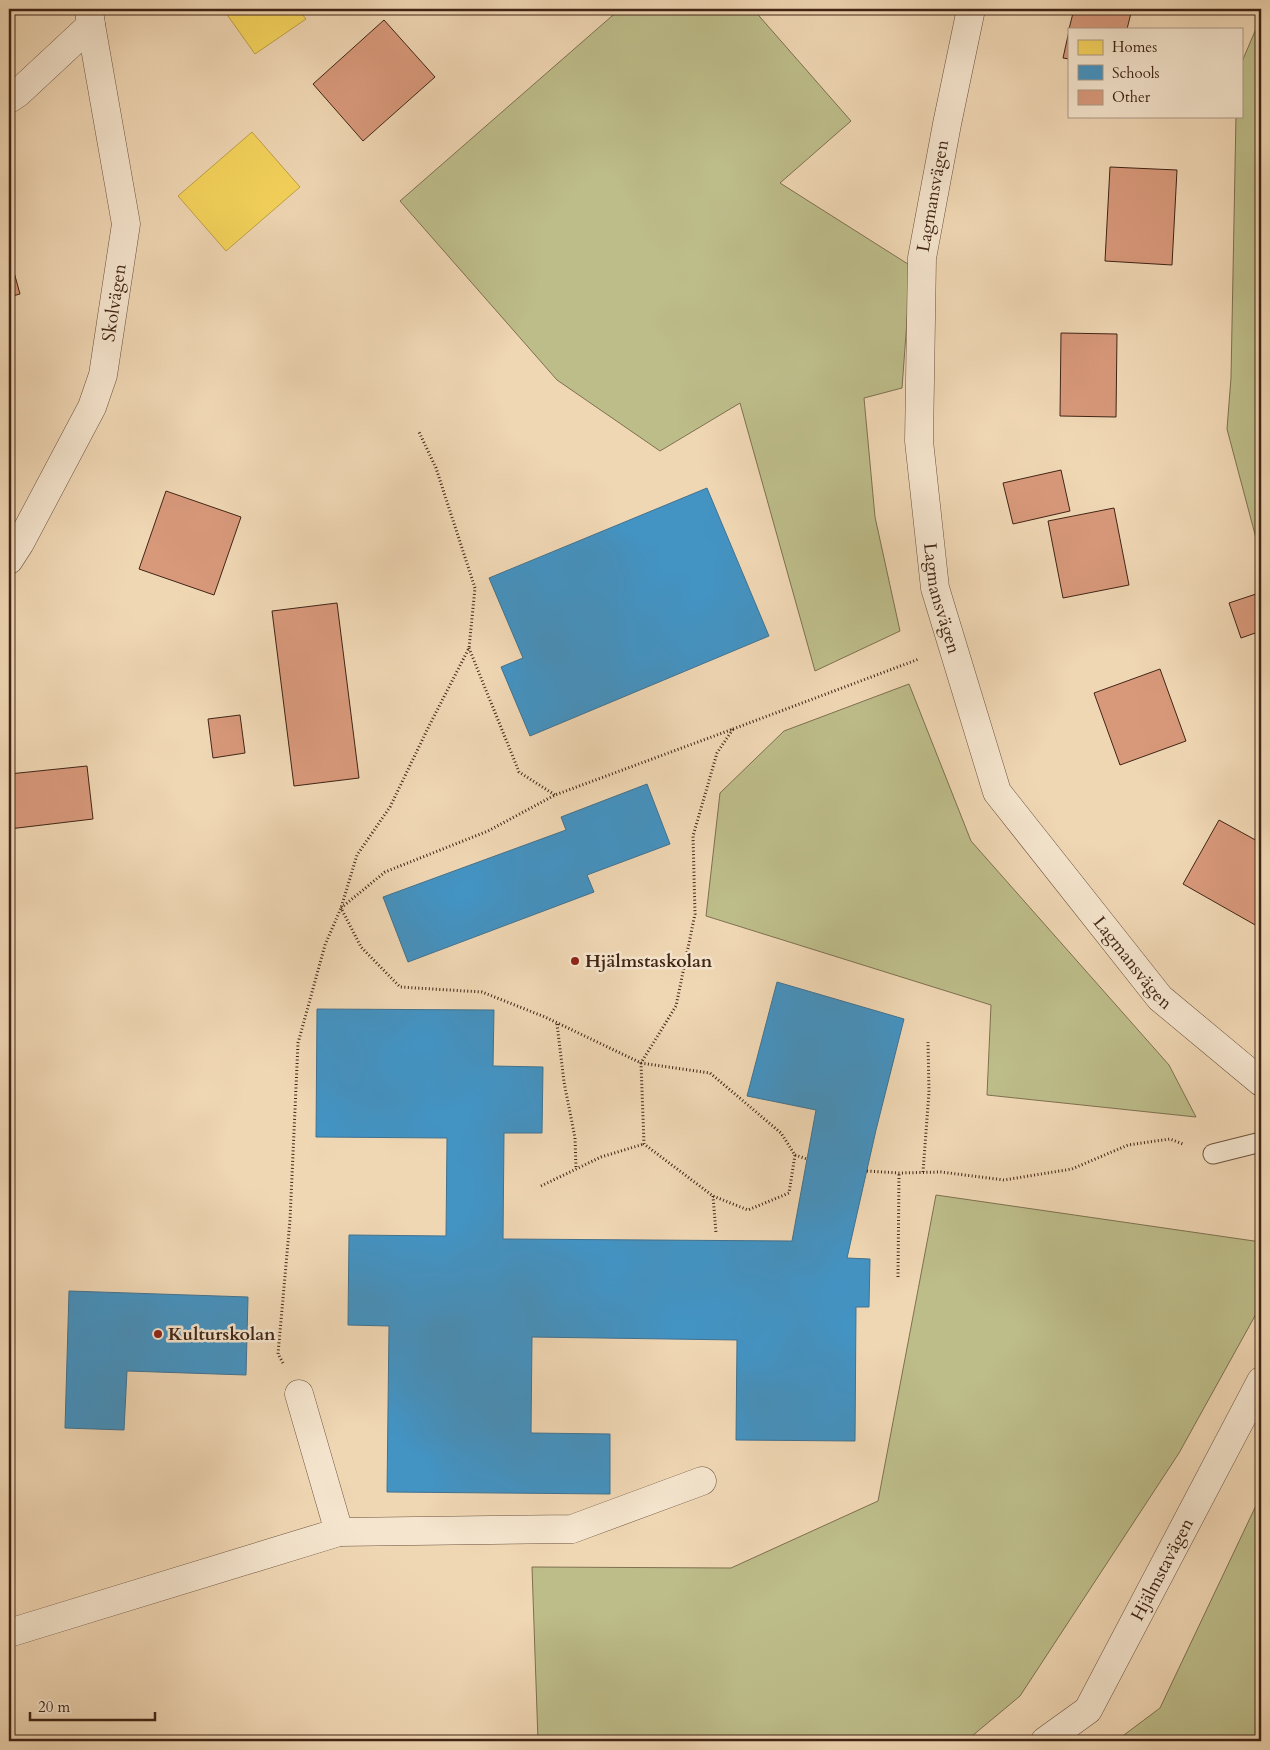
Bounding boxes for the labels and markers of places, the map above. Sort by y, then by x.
place label: Hjälmstaskolan [585,949,713,974]
marker: Hjälmstaskolan [569,955,581,967]
place label: Kulturskolan [168,1322,276,1347]
marker: Kulturskolan [152,1328,164,1340]

